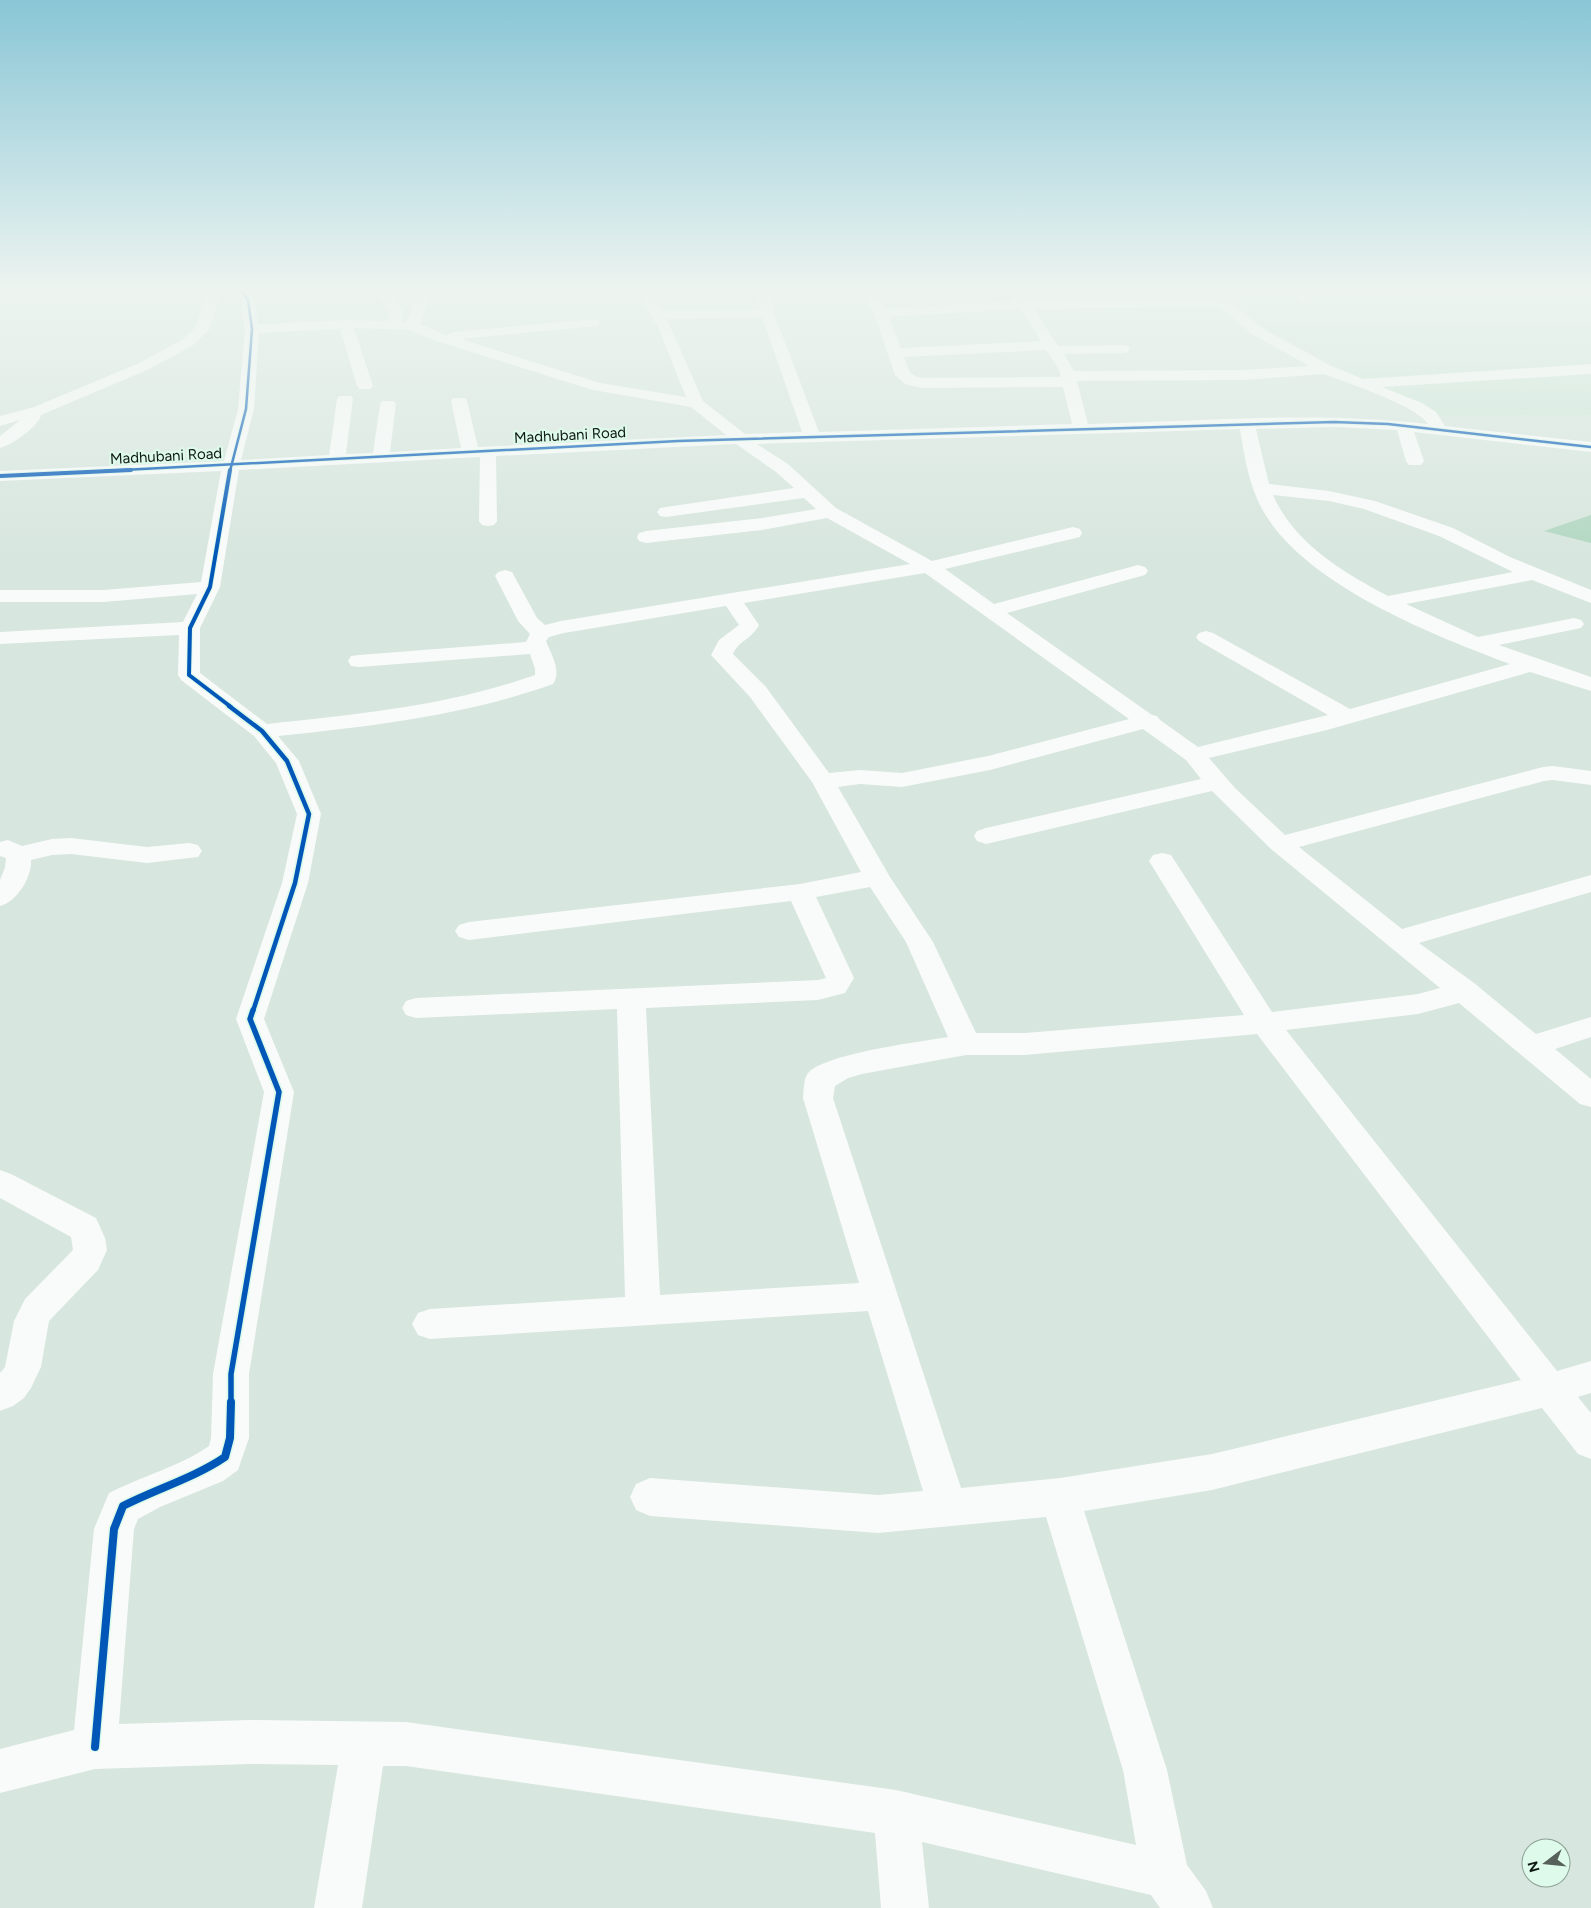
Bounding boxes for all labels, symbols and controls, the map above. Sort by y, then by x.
street label: Madhubani Road [513,423,627,447]
street label: Madhubani Road [109,444,223,468]
north arrow [1521,1838,1571,1888]
text: N [1524,1859,1544,1874]

